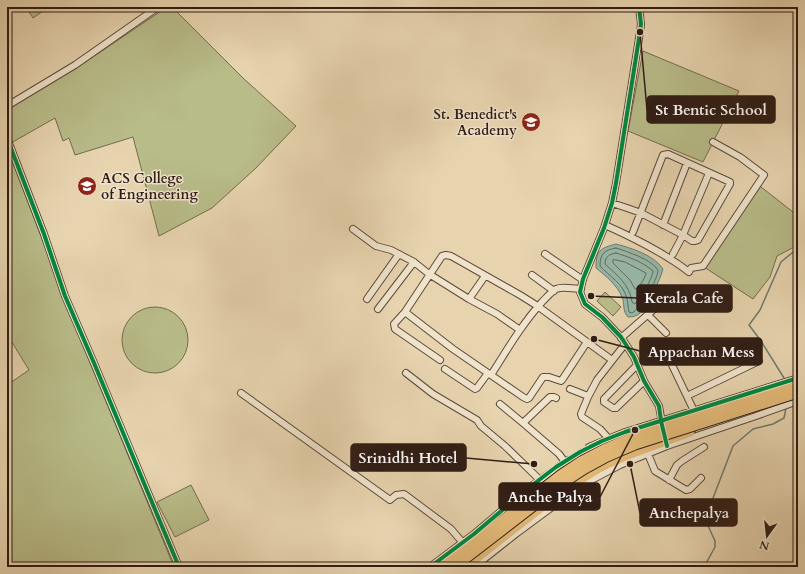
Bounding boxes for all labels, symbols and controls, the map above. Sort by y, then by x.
callout: St Bentic School [647,96,775,123]
text: St Bentic School [655,100,767,120]
place label: St. Benedict's Academy [434,105,517,140]
school or university icon: St. Benedict's Academy [520,111,542,133]
place label: ACS College of Engineering [101,169,198,204]
school or university icon: ACS College of Engineering [76,175,98,197]
callout: Kerala Cafe [637,285,732,312]
text: Kerala Cafe [644,288,724,308]
callout: Appachan Mess [640,338,762,365]
text: Appachan Mess [648,342,754,362]
callout: Srinidhi Hotel [351,444,466,471]
text: Srinidhi Hotel [359,448,458,468]
callout: Anche Palya [499,483,600,510]
text: Anche Palya [507,487,593,507]
callout: Anchepalya [640,499,737,526]
text: Anchepalya [649,503,730,523]
north arrow [747,516,787,556]
text: N [758,537,771,554]

